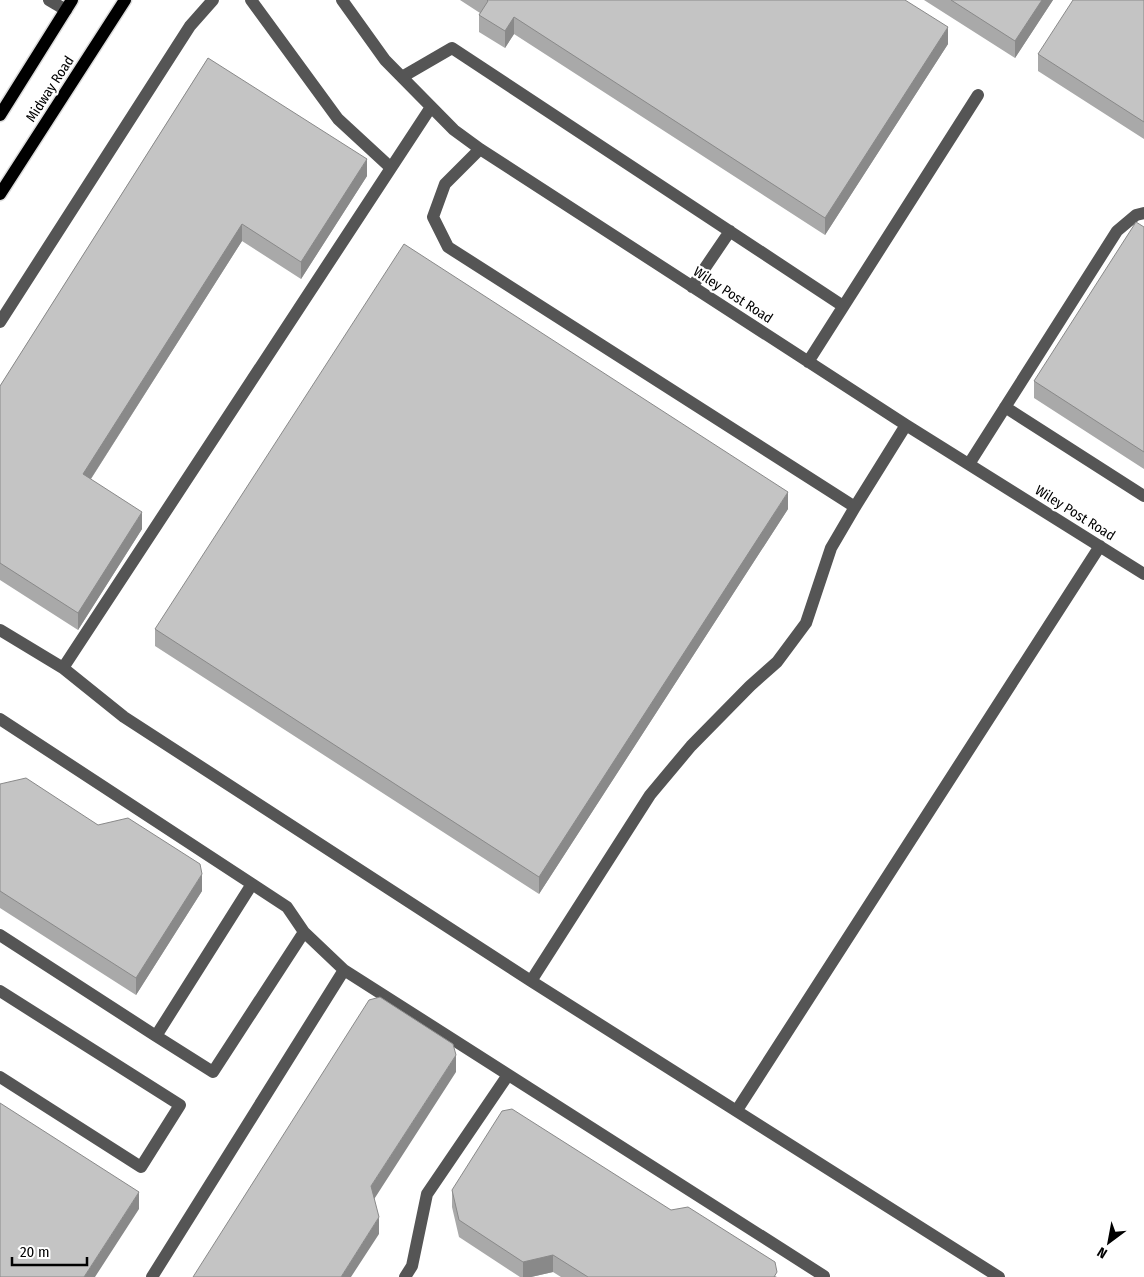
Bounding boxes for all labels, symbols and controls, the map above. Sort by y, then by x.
street label: Midway Road [22,53,78,125]
street label: Wiley Post Road [690,263,776,327]
street label: Wiley Post Road [1032,482,1118,544]
north arrow [1084,1217,1134,1267]
scale bar [12,1234,88,1266]
text: 20 m [20,1243,50,1261]
text: N [1094,1243,1110,1262]

